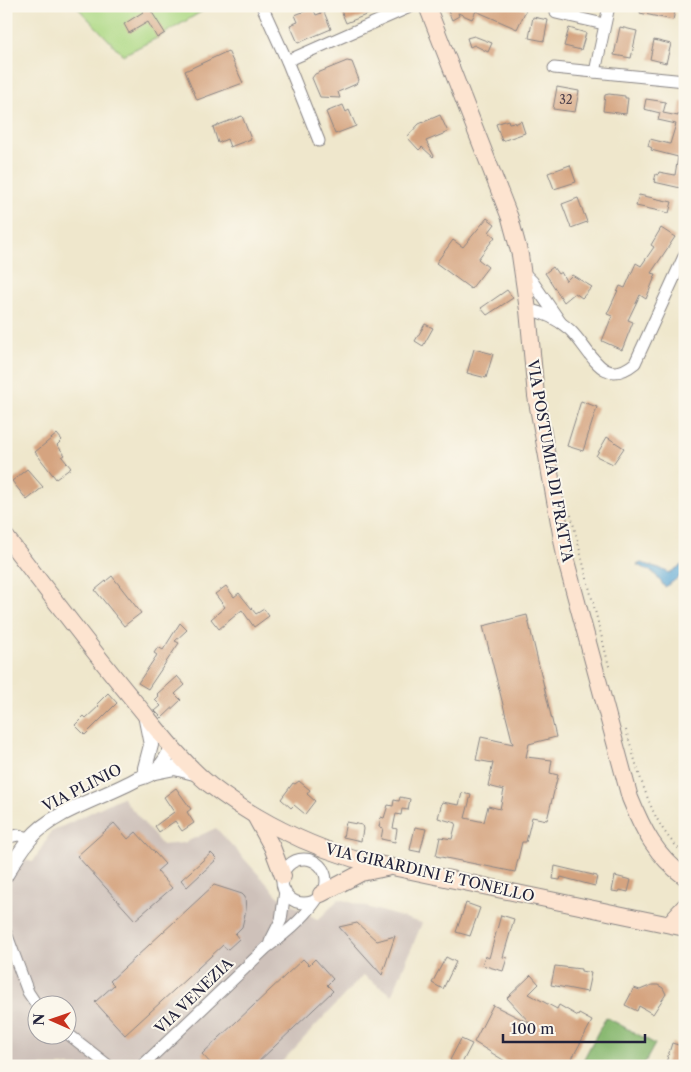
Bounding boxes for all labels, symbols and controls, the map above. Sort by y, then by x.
house number: 32 [559,92,573,107]
street label: VIA POSTUMIA DI FRATTA [523,357,578,565]
street label: VIA PLINIO [38,759,125,816]
street label: VIA GIRARDINI E TONELLO [323,839,536,906]
street label: VIA VENEZIA [150,953,237,1038]
north arrow [28,994,78,1044]
scale bar [503,1012,646,1044]
text: N [30,1013,48,1026]
text: 100 m [511,1019,554,1038]

